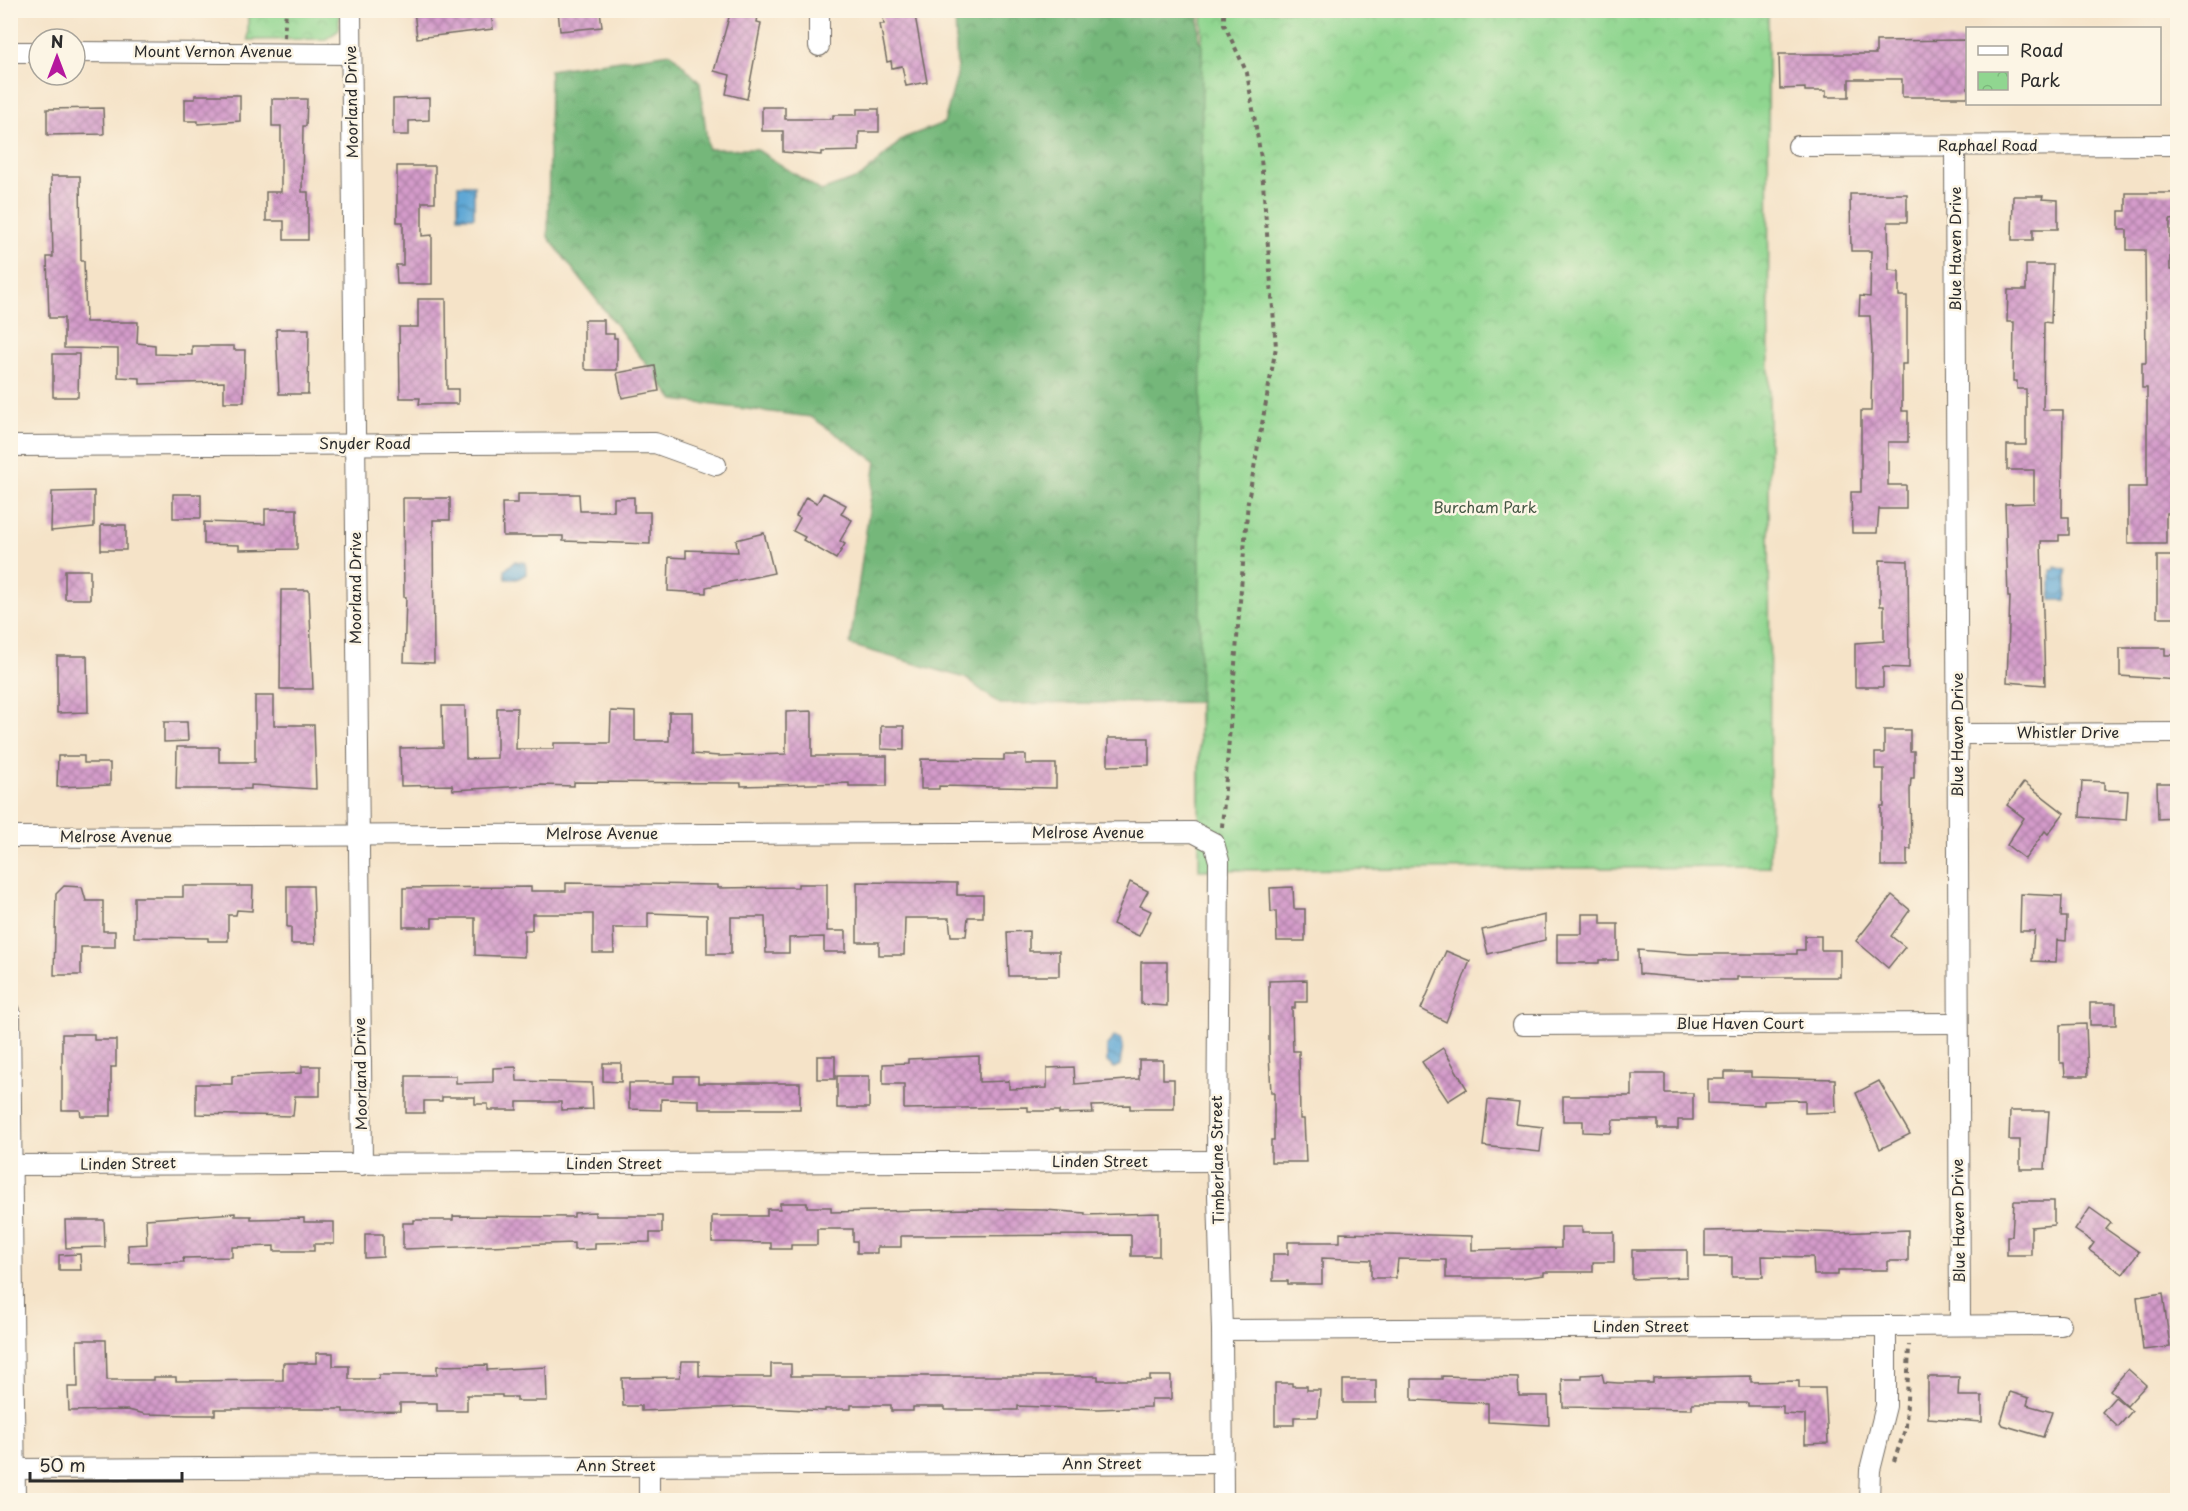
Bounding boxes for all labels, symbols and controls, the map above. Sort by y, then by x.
north arrow [27,27,87,87]
legend [1966,27,2161,105]
text: N [51,29,63,53]
text: Road [2020,36,2064,63]
street label: Mount Vernon Avenue [134,39,292,62]
street label: Moorland Drive [338,46,363,158]
text: Park [2020,66,2060,93]
street label: Raphael Road [1938,133,2038,156]
street label: Blue Haven Drive [1943,186,1966,311]
street label: Snyder Road [319,431,411,454]
park label: Burcham Park [1433,495,1537,518]
street label: Moorland Drive [343,532,366,644]
street label: Blue Haven Drive [1945,672,1968,797]
street label: Whistler Drive [2017,720,2119,743]
street label: Melrose Avenue [1032,820,1144,843]
street label: Melrose Avenue [546,821,658,844]
street label: Melrose Avenue [60,824,172,847]
street label: Blue Haven Court [1676,1011,1804,1034]
street label: Moorland Drive [347,1018,372,1130]
street label: Timberlane Street [1204,1095,1229,1225]
street label: Linden Street [1052,1149,1148,1172]
street label: Linden Street [80,1150,176,1175]
street label: Linden Street [566,1151,662,1174]
street label: Blue Haven Drive [1945,1158,1970,1284]
street label: Linden Street [1593,1314,1689,1337]
scale bar [30,1445,182,1483]
text: 50 m [39,1451,86,1478]
street label: Ann Street [1062,1451,1142,1474]
street label: Ann Street [576,1453,656,1476]

